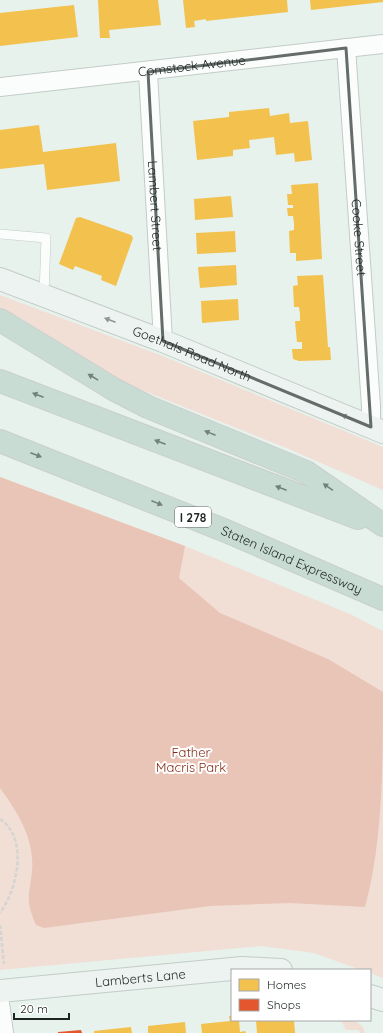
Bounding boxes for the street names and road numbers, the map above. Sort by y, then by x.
street label: Comstock Avenue [137,51,247,79]
street label: Lambert Street [145,160,166,251]
street label: Cooke Street [349,198,370,277]
street label: Goethals Road North [131,322,254,385]
road number: I 278 [175,507,211,527]
street label: Staten Island Expressway [219,522,365,597]
street label: Lamberts Lane [94,965,186,990]

